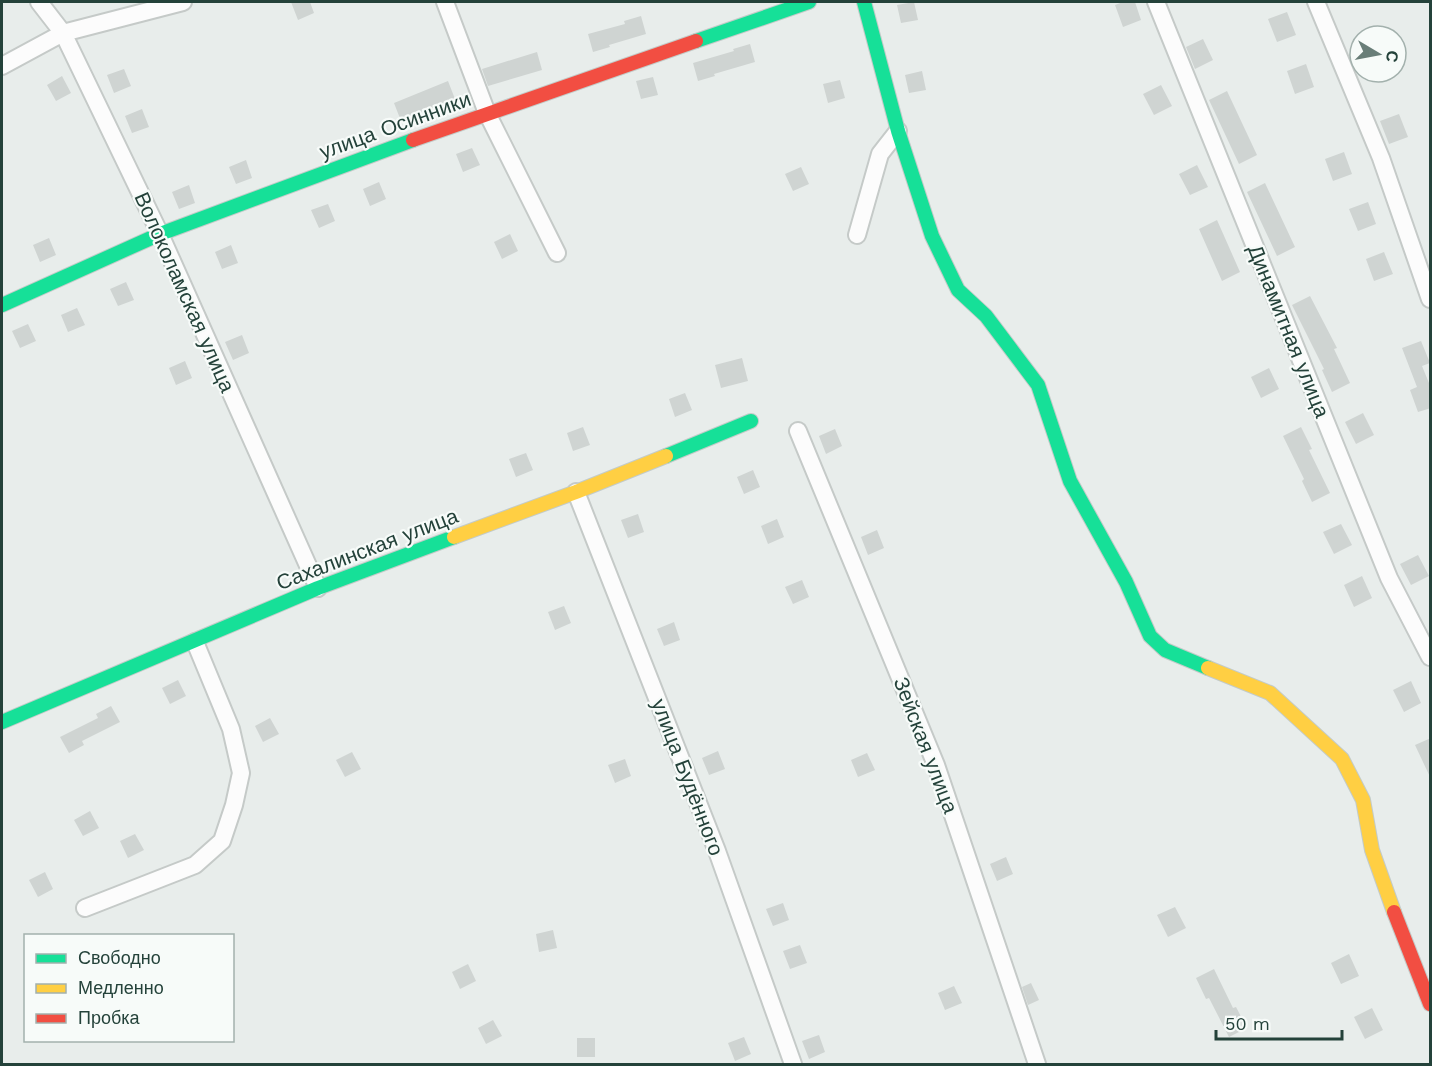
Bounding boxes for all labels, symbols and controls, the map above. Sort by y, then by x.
north arrow [1348,24,1408,84]
text: С [1382,49,1403,64]
street label: улица Осинники [316,86,474,164]
street label: Волоколамская улица [130,188,241,396]
street label: Динамитная улица [1243,241,1335,422]
street label: Сахалинская улица [273,503,462,595]
street label: Зейская улица [888,673,964,817]
street label: улица Будённого [647,695,729,859]
legend [24,934,234,1042]
text: Свободно [78,947,161,968]
text: Медленно [78,977,164,998]
scale bar [1216,1003,1342,1041]
text: Пробка [78,1007,141,1028]
text: 50 m [1225,1013,1270,1034]

